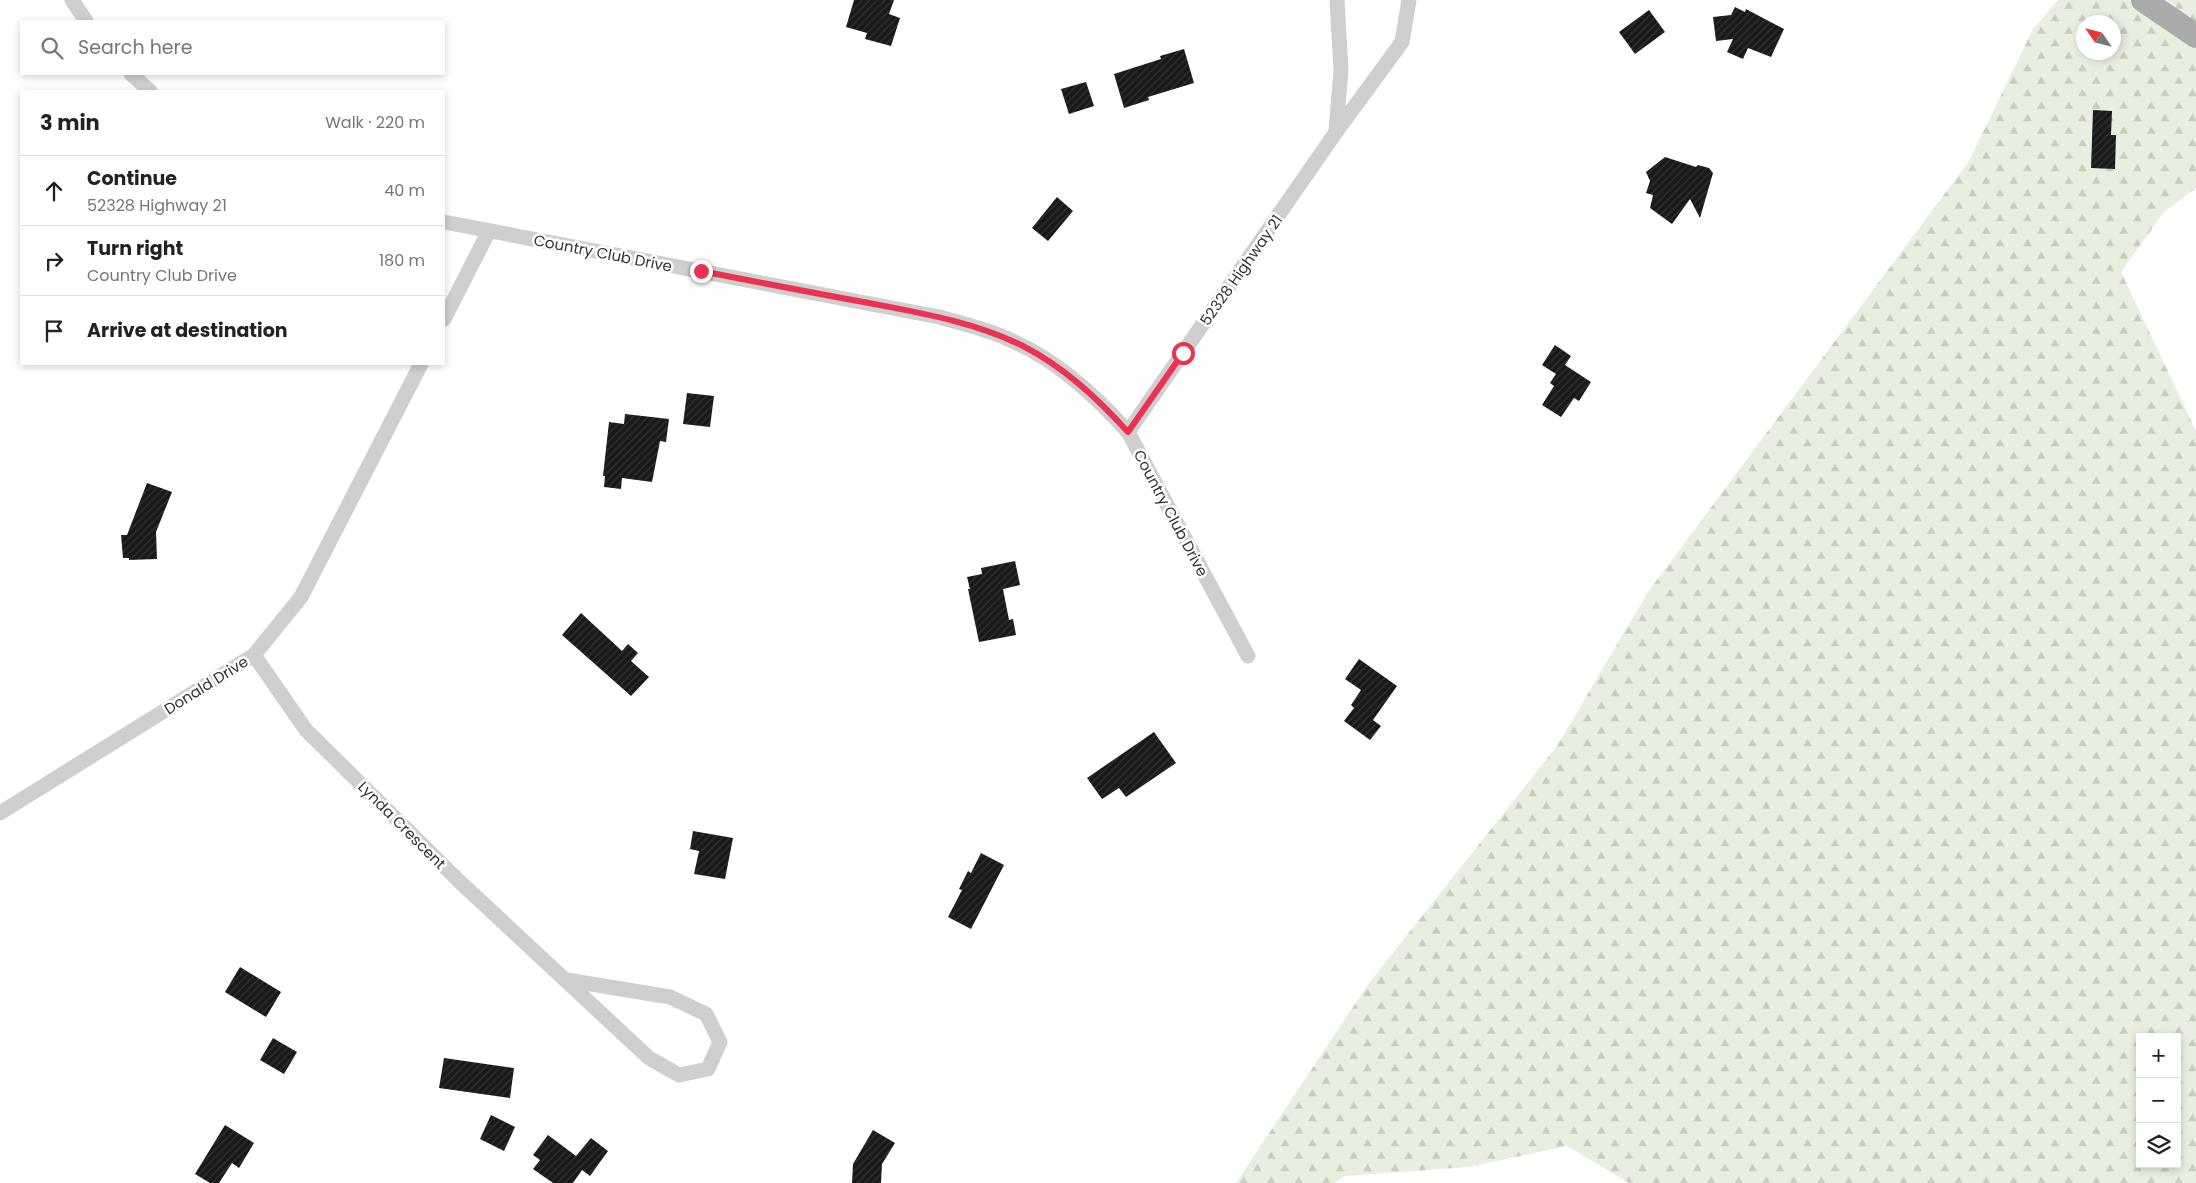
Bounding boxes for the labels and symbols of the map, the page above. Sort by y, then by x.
north arrow [2076,15,2121,60]
street label: 52328 Highway 21 [1195,210,1287,330]
street label: Country Club Drive [532,229,674,277]
route end [690,260,713,283]
route start [1172,342,1195,365]
street label: Country Club Drive [1129,446,1213,580]
street label: Donald Drive [160,651,252,719]
street label: Lynda Crescent [353,776,451,874]

